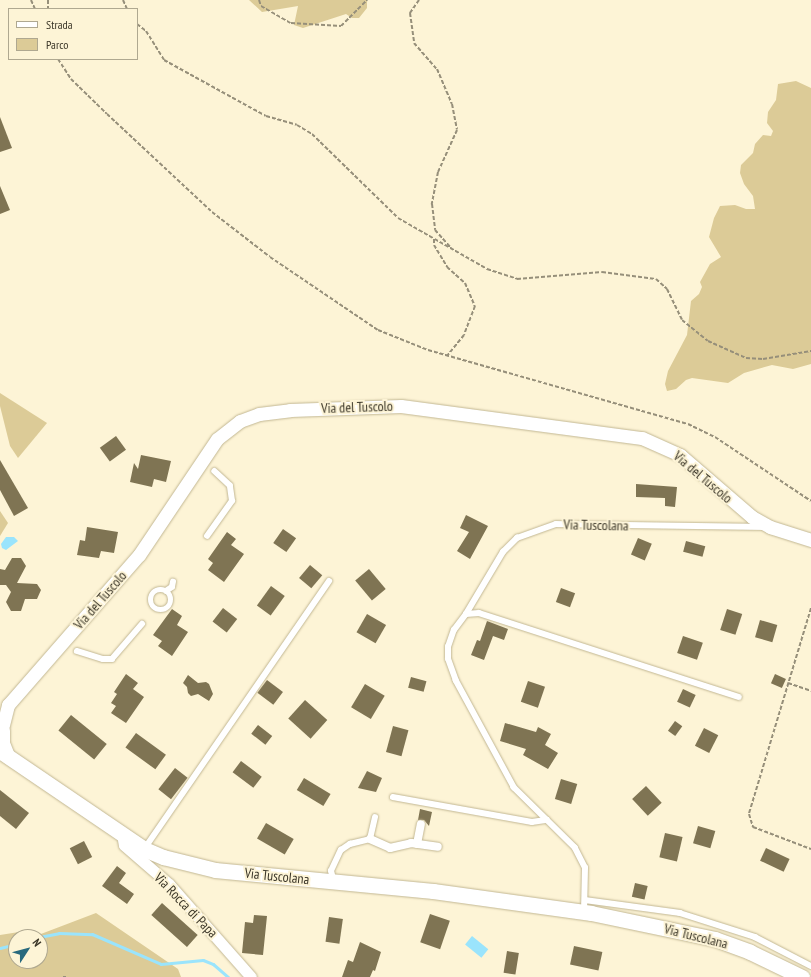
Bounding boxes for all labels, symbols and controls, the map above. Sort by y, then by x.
legend [8,8,138,60]
text: Strada [46,17,73,32]
text: Parco [46,37,68,52]
street label: Via del Tuscolo [321,397,393,417]
street label: Via del Tuscolo [670,447,736,507]
street label: Via Tuscolana [563,516,629,534]
street label: Via del Tuscolo [70,567,130,633]
street label: Via Tuscolana [244,864,310,888]
street label: Via Rocca di Papa [151,869,221,941]
street label: Via Tuscolana [662,920,730,952]
north arrow [8,929,48,969]
text: N [29,936,44,949]

